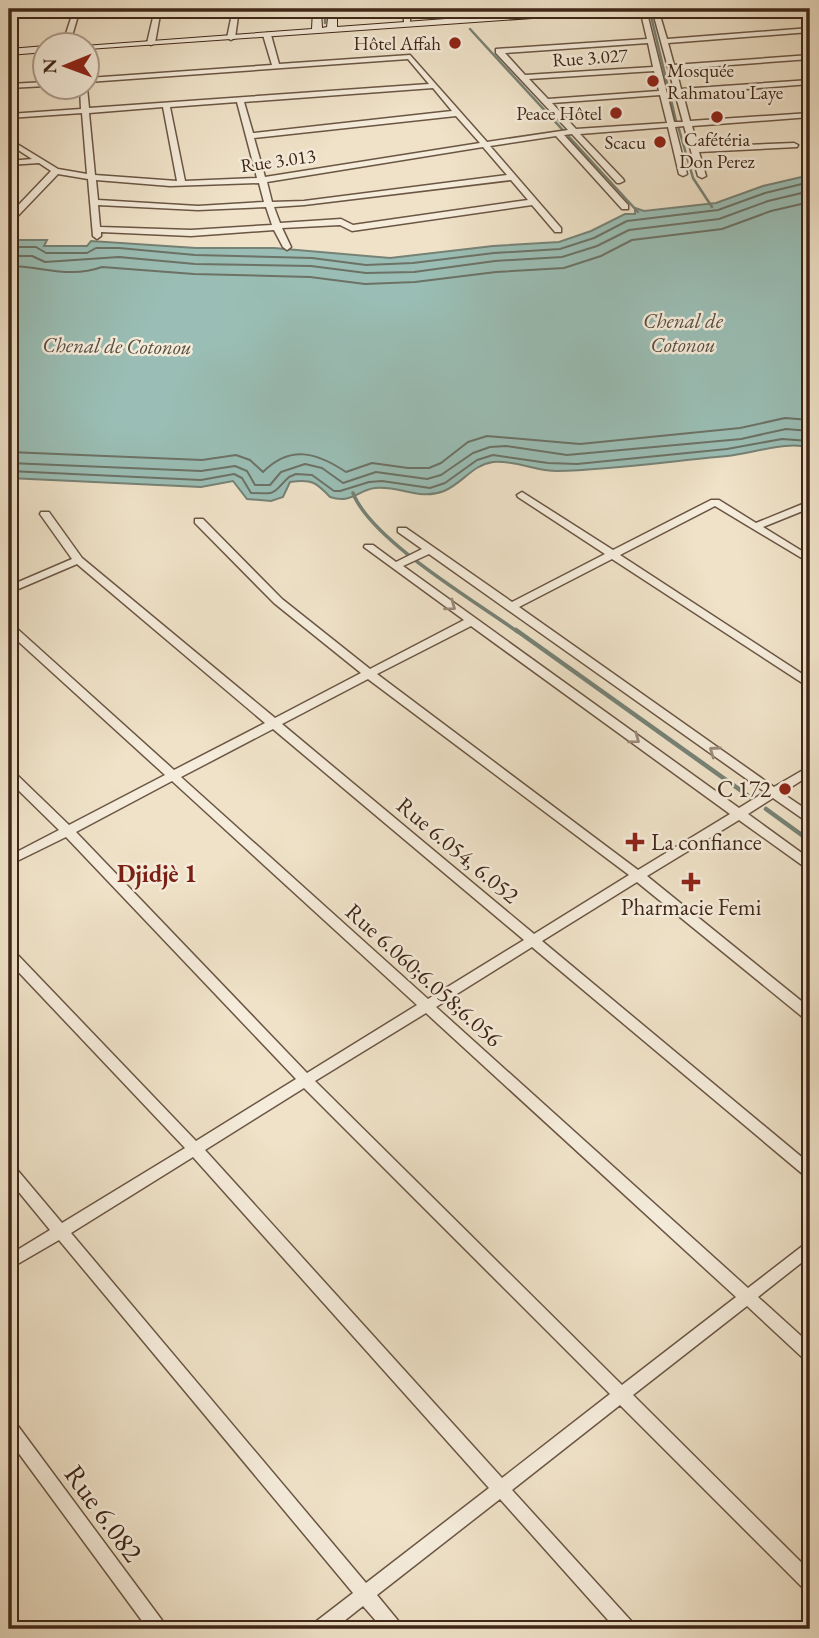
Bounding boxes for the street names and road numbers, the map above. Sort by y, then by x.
street label: Rue 3.027 [551,42,630,73]
street label: Rue 3.013 [239,143,317,178]
street label: Rue 6.054, 6.052 [391,790,525,910]
street label: Rue 6.060;6.058;6.056 [339,897,509,1053]
street label: Rue 6.082 [57,1457,152,1569]

